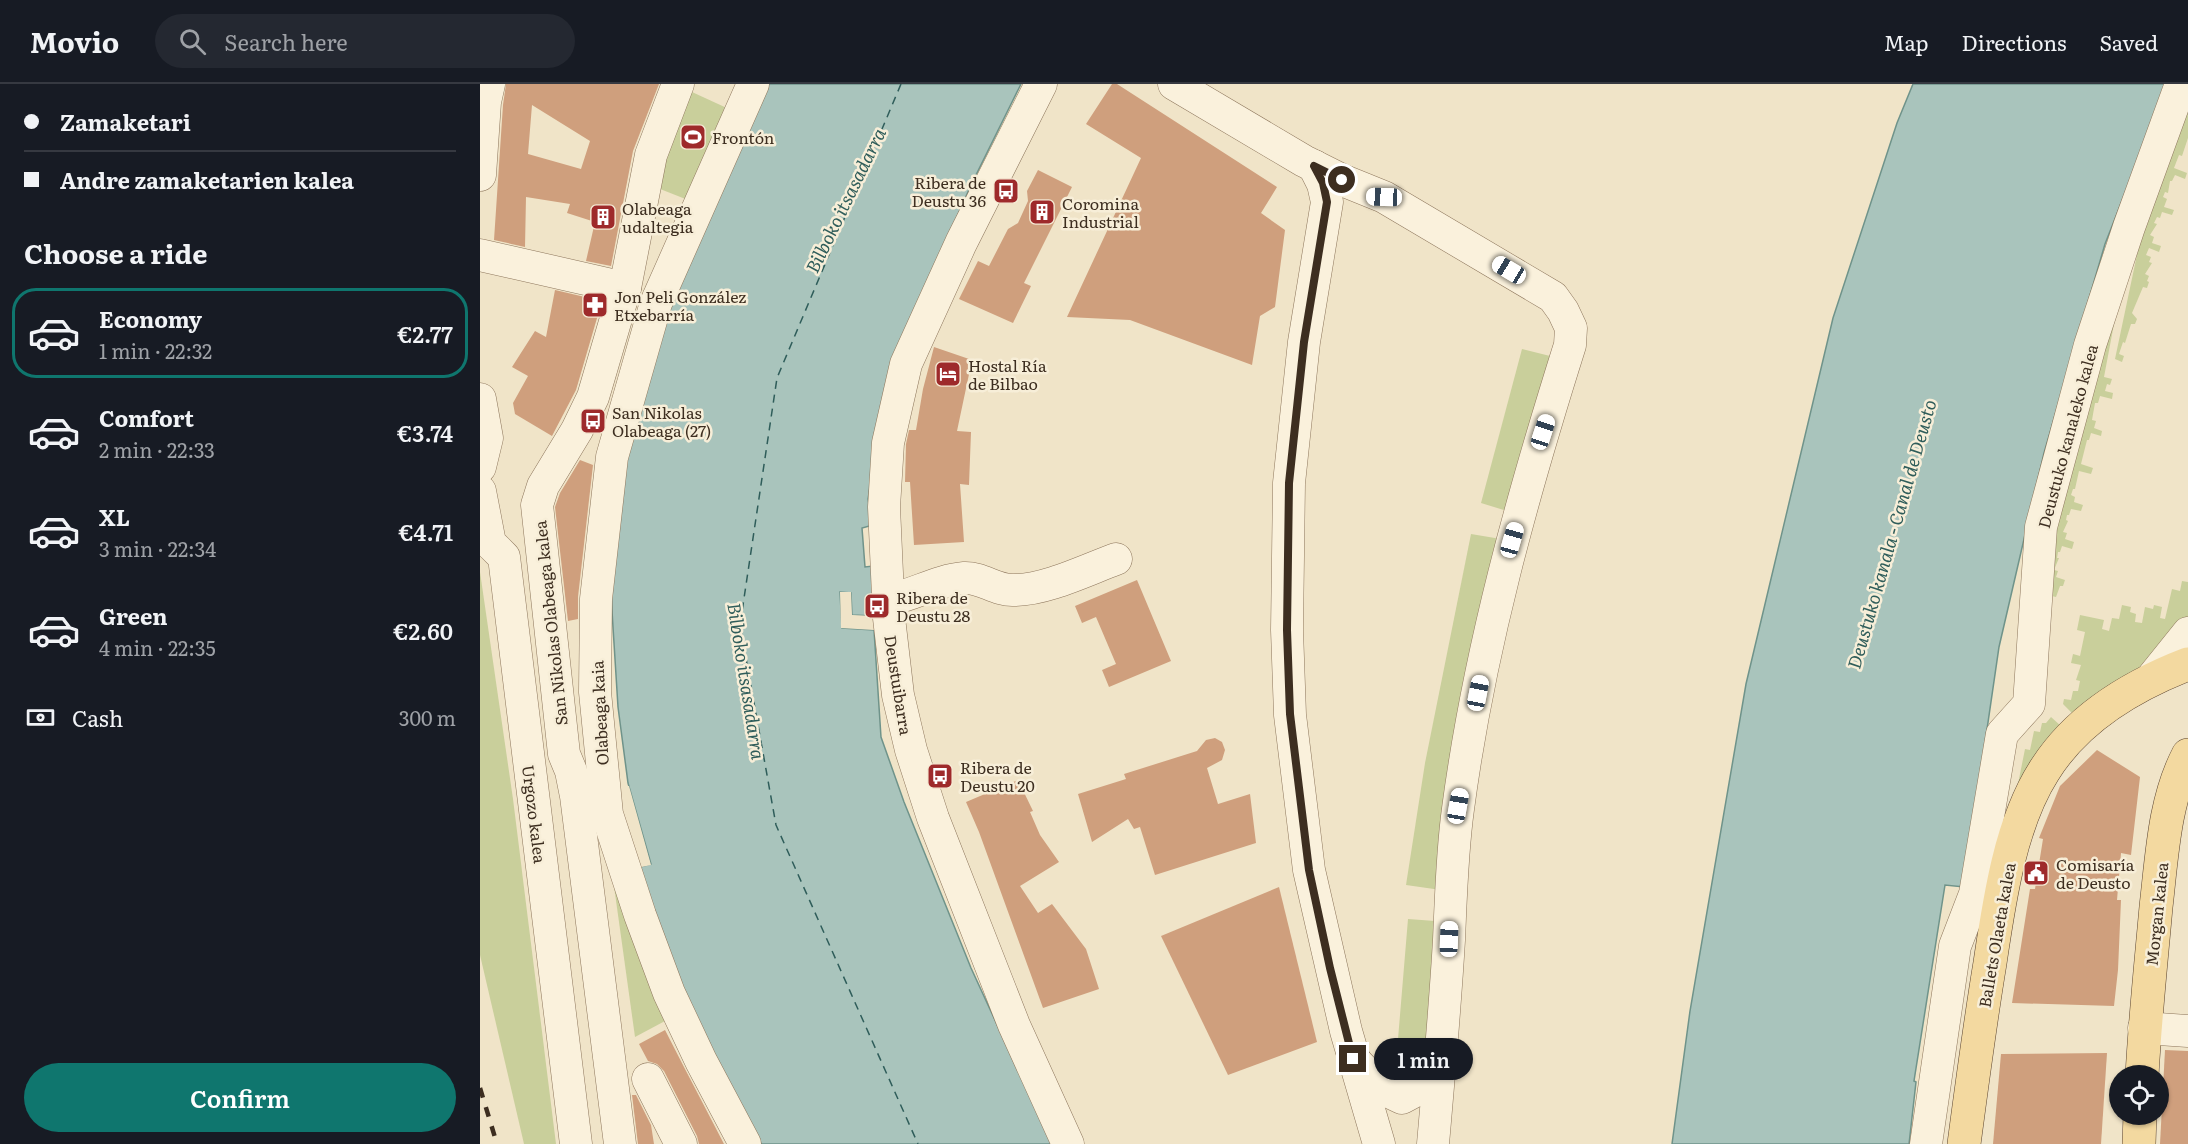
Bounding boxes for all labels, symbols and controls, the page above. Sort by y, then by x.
search box [155,14,575,68]
text: Movio [30,20,119,62]
icon: search [176,25,209,58]
text: Search here [224,25,348,58]
text: Map [1884,26,1929,57]
text: Directions [1962,26,2067,57]
text: Saved [2100,26,2158,57]
text: Zamaketari [60,105,191,138]
sports icon: Frontón [678,122,708,152]
water label: Bilboko itsasadarra [798,122,892,277]
place label: Frontón [712,125,775,149]
text: Andre zamaketarien kalea [60,163,354,196]
route start [1328,166,1355,193]
place label: Ribera de Deustu 36 [911,170,986,212]
bus stop icon: Ribera de Deustu 36 [991,176,1021,206]
car [1366,187,1402,207]
place label: Coromina Industrial [1062,191,1139,233]
place label: Olabeaga udaltegia [622,196,694,238]
building icon: Coromina Industrial [1027,197,1057,227]
building icon: Olabeaga udaltegia [588,202,618,232]
text: Choose a ride [24,232,207,272]
car [1489,253,1529,287]
place label: Jon Peli González Etxebarría [614,284,747,326]
pharmacy icon: Jon Peli González Etxebarría [580,290,610,320]
text: Economy [99,302,202,335]
icon: car [27,306,81,360]
text: €2.77 [397,317,453,350]
text: 1 min · 22:32 [99,335,212,365]
street label: Deustuko kanaleko kalea [2031,341,2103,531]
place label: Hostal Ría de Bilbao [968,353,1047,395]
hotel icon: Hostal Ría de Bilbao [933,359,963,389]
water label: Deustuko kanala - Canal de Deusto [1840,396,1942,672]
place label: San Nikolas Olabeaga (27) [612,400,711,442]
text: Comfort [99,401,194,434]
icon: car [27,405,81,459]
bus stop icon: San Nikolas Olabeaga (27) [578,406,608,436]
car [1529,412,1557,452]
text: €3.74 [397,416,453,449]
text: 2 min · 22:33 [99,434,215,464]
text: XL [99,500,130,533]
icon: car [27,504,81,558]
text: €4.71 [398,515,453,548]
street label: San Nikolas Olabeaga kalea [527,519,573,727]
car [1498,520,1526,560]
text: 3 min · 22:34 [99,533,216,563]
place label: Ribera de Deustu 28 [896,585,970,627]
bus stop icon: Ribera de Deustu 28 [862,591,892,621]
text: Green [99,599,168,632]
water label: Bilboko itsasadarra [721,601,773,762]
icon: car [27,603,81,657]
text: €2.60 [393,614,453,647]
text: 4 min · 22:35 [99,632,216,662]
street label: Deustuibarra [879,633,919,737]
street label: Olabeaga kaia [584,660,614,766]
car [1466,674,1490,712]
icon: cash [24,701,57,734]
text: Cash [72,701,123,734]
text: 300 m [399,702,456,732]
place label: Ribera de Deustu 20 [960,755,1035,797]
bus stop icon: Ribera de Deustu 20 [925,761,955,791]
street label: Urgozo kalea [517,763,553,865]
car [1446,787,1470,825]
place label: Comisaría de Deusto [2056,852,2135,894]
public building icon: Comisaría de Deusto [2021,858,2051,888]
street label: Ballets Olaeta kalea [1971,860,2021,1009]
street label: Morgan kalea [2139,861,2173,967]
car [1439,921,1459,957]
callout: 1 min [1374,1038,1473,1080]
text: 1 min [1397,1044,1450,1074]
route end [1339,1045,1366,1072]
button: Confirm [24,1063,456,1132]
map controls [2109,1065,2169,1125]
button: locate [2109,1065,2169,1125]

